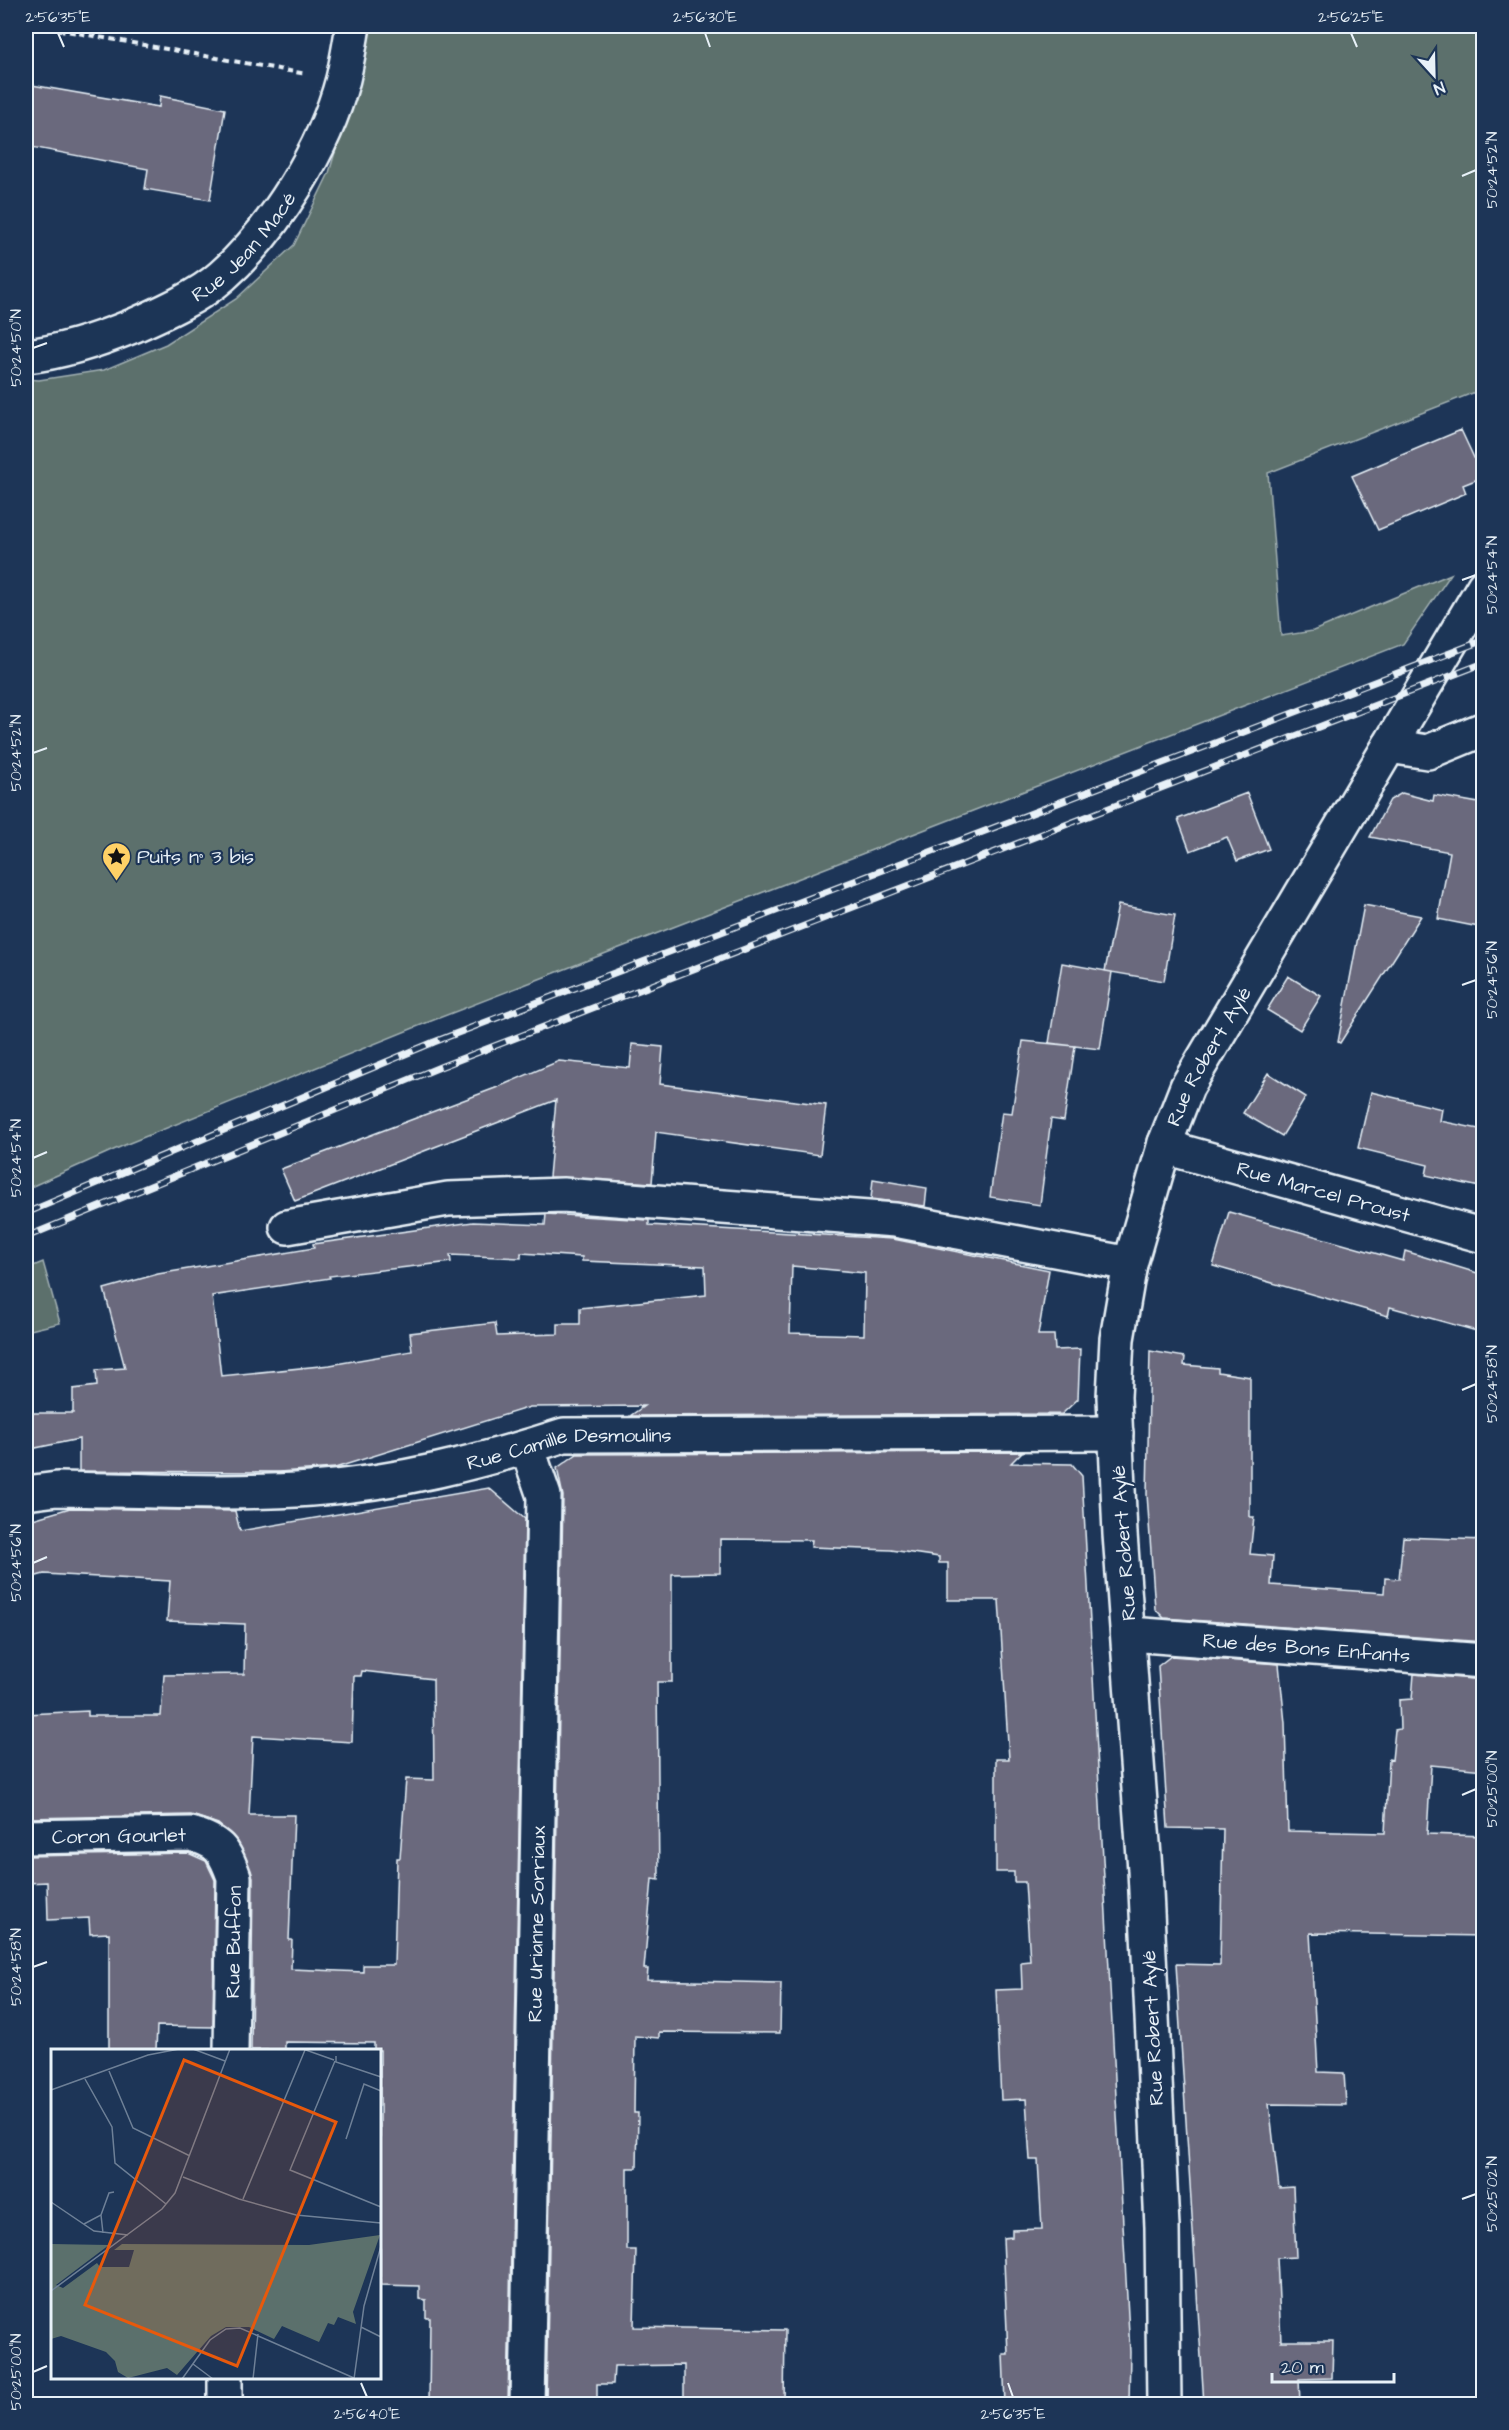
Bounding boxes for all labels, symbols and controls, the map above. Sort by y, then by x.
text: 2°56'35"E [25,7,91,28]
text: 2°56'30"E [673,7,737,28]
text: 2°56'25"E [1318,7,1384,28]
north arrow [1404,45,1464,105]
text: N [1430,76,1448,100]
text: 50°24'52"N [1482,132,1503,208]
street label: Rue Jean Macé [186,186,303,309]
text: 50°24'50"N [6,309,27,387]
text: 50°24'54"N [1482,536,1503,614]
text: 50°24'52"N [6,715,27,791]
place icon: Puits n° 3 bis [100,840,132,882]
place label: Puits n° 3 bis [137,843,254,871]
text: 50°24'56"N [1482,941,1503,1019]
street label: Rue Robert Aylé [1160,981,1259,1130]
text: 50°24'54"N [6,1119,27,1197]
street label: Rue Marcel Proust [1233,1155,1413,1230]
text: 50°24'58"N [1482,1345,1503,1423]
street label: Rue Camille Desmoulins [464,1422,672,1478]
street label: Rue Robert Aylé [1105,1464,1144,1622]
text: 50°24'56"N [6,1524,27,1602]
street label: Rue des Bons Enfants [1202,1627,1411,1670]
text: 50°25'00"N [1482,1751,1503,1827]
street label: Coron Gourlet [52,1821,186,1852]
street label: Rue Urianne Sorriaux [521,1825,553,2023]
street label: Rue Buffon [219,1885,249,1999]
text: 50°24'58"N [6,1928,27,2006]
street label: Rue Robert Aylé [1135,1949,1172,2106]
inset map [51,2049,381,2379]
text: 50°25'02"N [1482,2156,1503,2232]
text: 50°25'00"N [6,2334,27,2410]
scale bar [1272,2346,1394,2384]
text: 20 m [1281,2355,1324,2380]
text: 2°56'40"E [334,2404,400,2425]
text: 2°56'35"E [980,2404,1046,2425]

